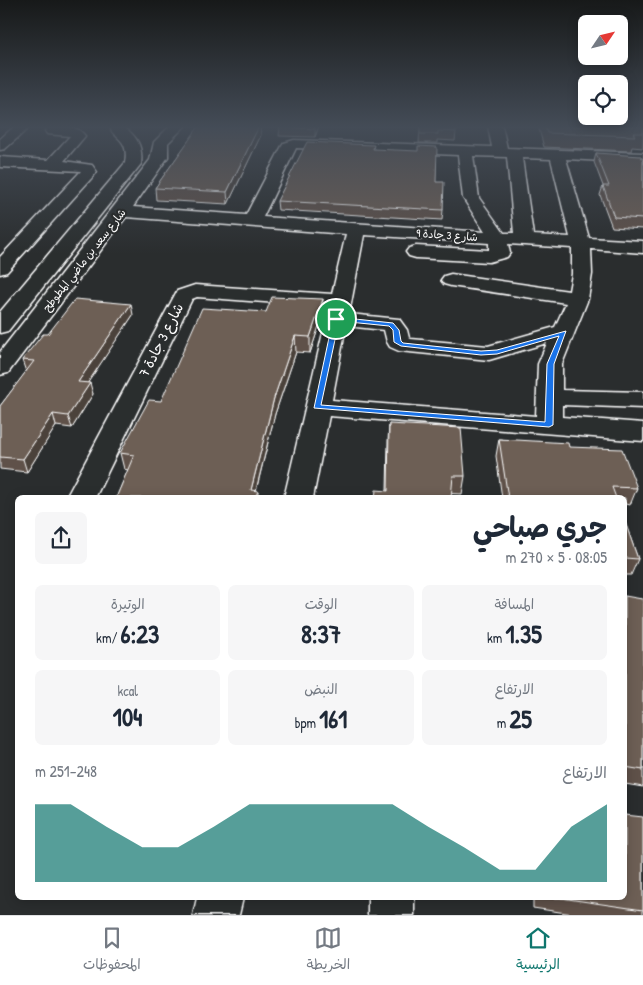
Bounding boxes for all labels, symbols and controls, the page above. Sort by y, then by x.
north arrow [578,15,628,65]
map controls [578,15,628,125]
button: locate [578,75,628,125]
street label: شارع سعد بن ماضي المطوطح [40,206,132,317]
street label: شارع 3 جادة 9 [416,226,478,246]
pin [315,298,357,340]
street label: شارع 3 جادة 7 [134,300,188,380]
icon: arrive [322,305,350,333]
text: جري صباحي [473,508,607,546]
button: share [35,512,87,564]
text: 08:05 · 5 × 270 m [506,546,607,568]
text: الوتيرة [111,594,145,613]
text: الوقت [305,594,337,613]
text: المسافة [494,594,534,613]
text: 6:23 [121,617,159,651]
text: 8:37 [301,617,341,651]
text: 1.35 [506,617,542,651]
text: /km [96,628,121,647]
text: km [487,628,506,647]
text: النبض [304,679,338,698]
text: الارتفاع [495,679,534,698]
text: kcal [117,681,138,700]
text: 104 [113,700,143,734]
text: 161 [319,702,347,736]
text: 25 [510,702,532,736]
text: bpm [295,713,319,732]
text: m [497,713,510,732]
text: 248–251 m [35,760,97,782]
text: الارتفاع [562,761,607,783]
tab: المحفوظات [83,924,141,977]
tab: الخريطة [307,924,350,977]
tab: الرئيسية [516,924,560,977]

